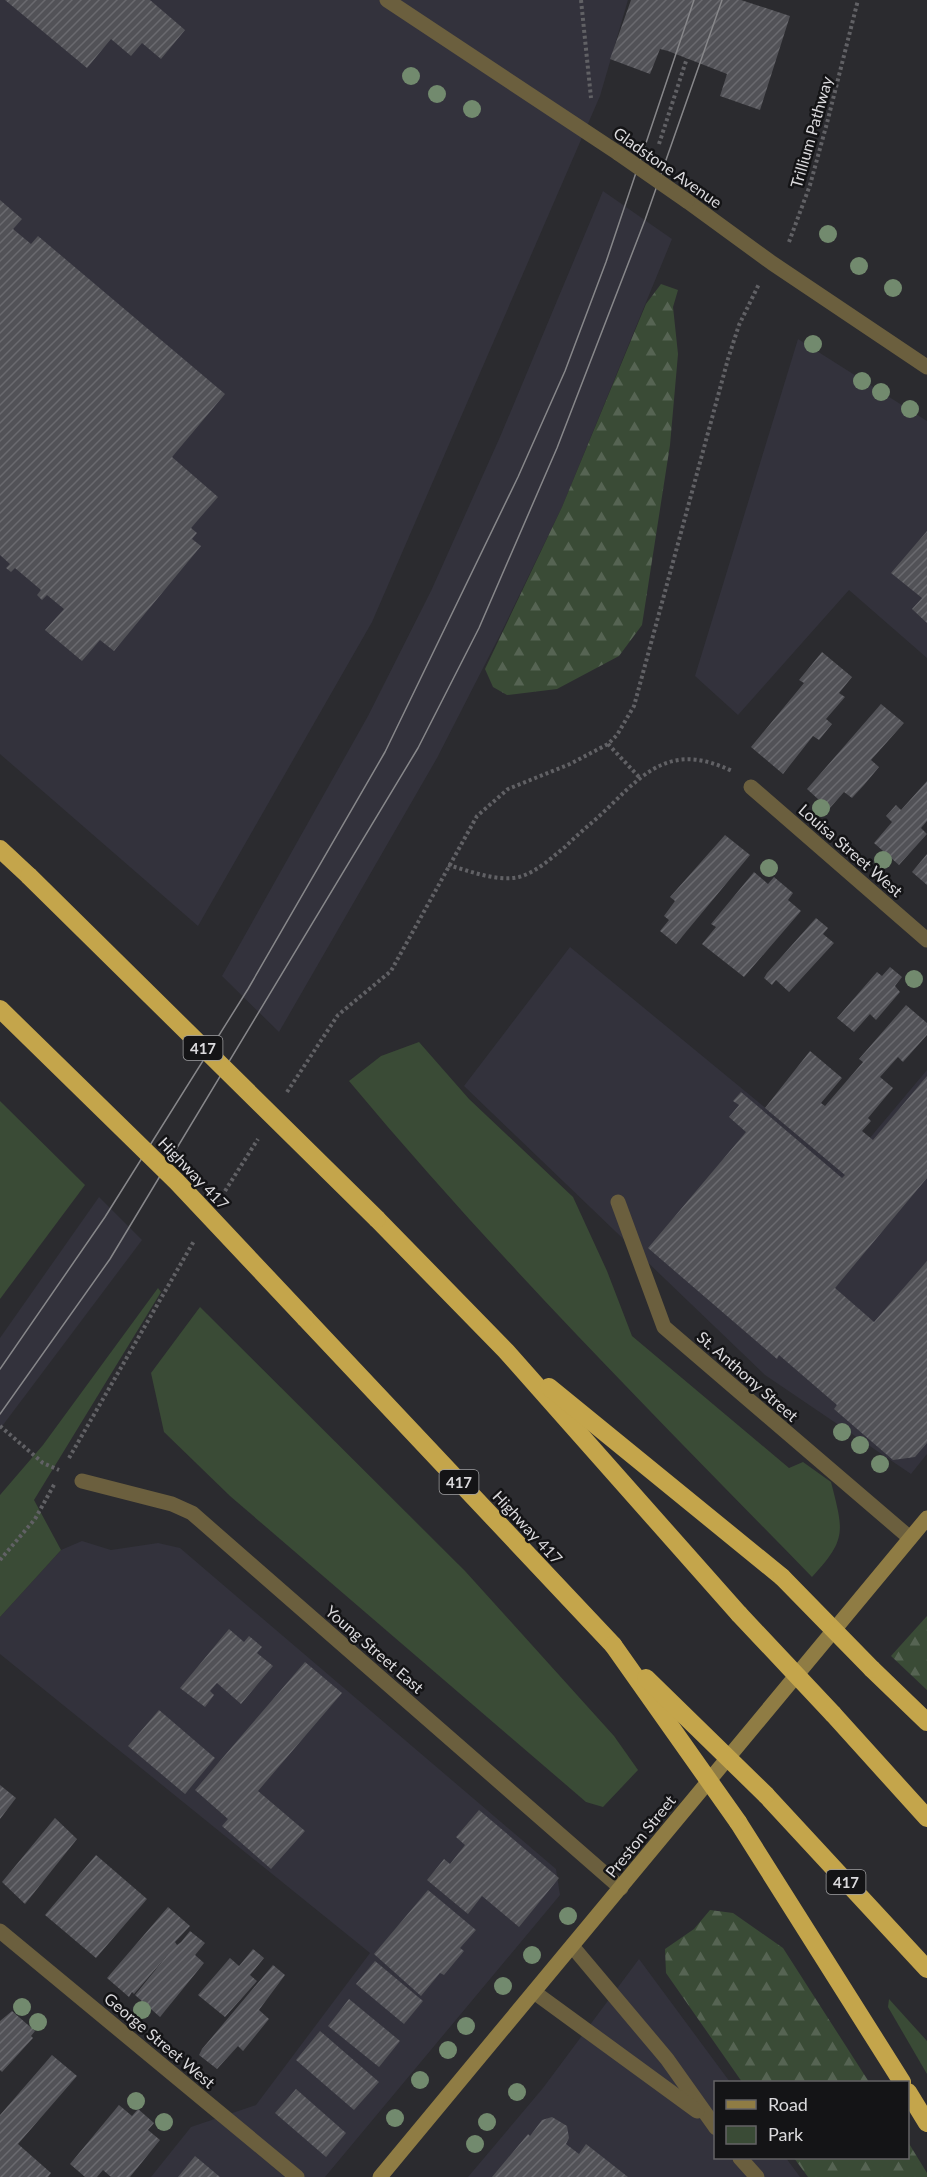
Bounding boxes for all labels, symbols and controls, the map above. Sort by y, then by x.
street label: Trillium Pathway [786,73,836,190]
street label: Gladstone Avenue [610,123,726,211]
street label: Louisa Street West [795,800,907,900]
road number: 417 [184,1036,222,1060]
street label: Highway 417 [155,1133,233,1213]
street label: St. Anthony Street [694,1327,803,1425]
road number: 417 [440,1470,478,1494]
street label: Highway 417 [489,1486,567,1568]
street label: Young Street East [322,1601,428,1697]
street label: Preston Street [601,1791,679,1881]
road number: 417 [826,1870,866,1894]
street label: George Street West [101,1988,219,2092]
legend [714,2081,909,2159]
text: Road [768,2093,808,2115]
text: Park [768,2123,804,2145]

